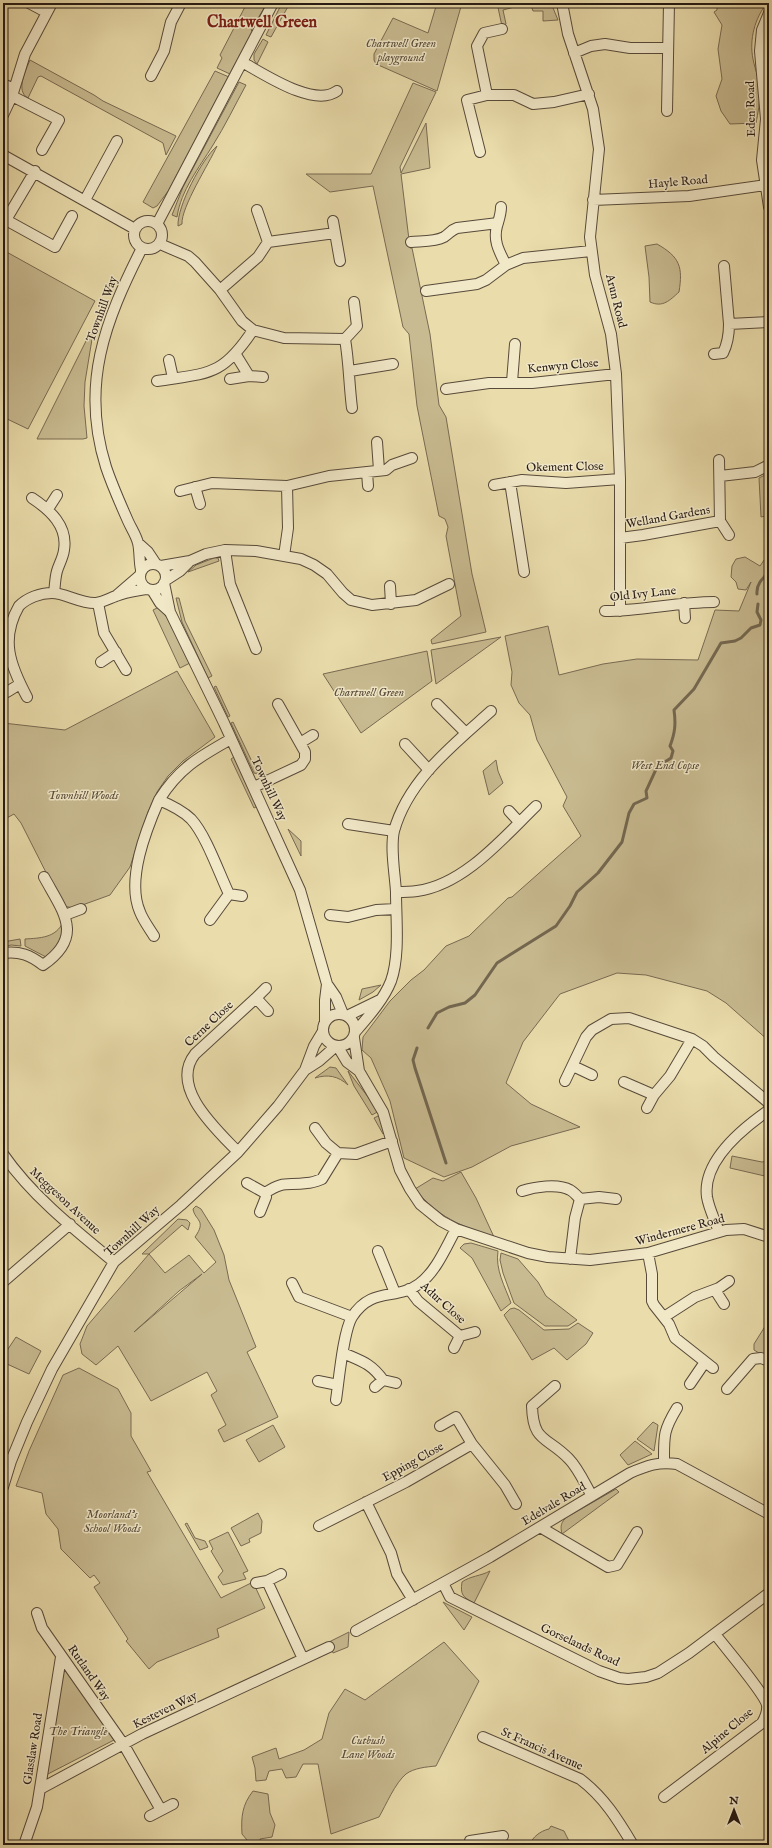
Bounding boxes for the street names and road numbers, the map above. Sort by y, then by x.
street label: Eden Road [743,80,759,137]
street label: Hayle Road [648,172,709,192]
street label: Arun Road [602,272,630,330]
street label: Townhill Way [83,274,121,344]
street label: Kenwyn Close [527,355,600,377]
street label: Okement Close [526,459,604,475]
street label: Welland Gardens [625,502,711,532]
street label: Old Ivy Lane [609,583,677,605]
street label: Townhill Way [248,755,290,823]
street label: Cerne Close [182,997,237,1050]
street label: Meggeson Avenue [26,1164,104,1238]
street label: Townhill Way [101,1202,163,1260]
street label: Windermere Road [634,1211,727,1249]
street label: Adur Close [417,1278,469,1328]
street label: Epping Close [380,1439,447,1486]
street label: Edelvale Road [519,1479,589,1529]
street label: Gorselands Road [538,1620,622,1670]
street label: Rutland Way [64,1642,114,1704]
street label: Kesteven Way [130,1688,200,1732]
street label: Alpine Close [697,1705,757,1759]
street label: Glasslaw Road [20,1711,46,1786]
street label: St Francis Avenue [499,1724,586,1774]

